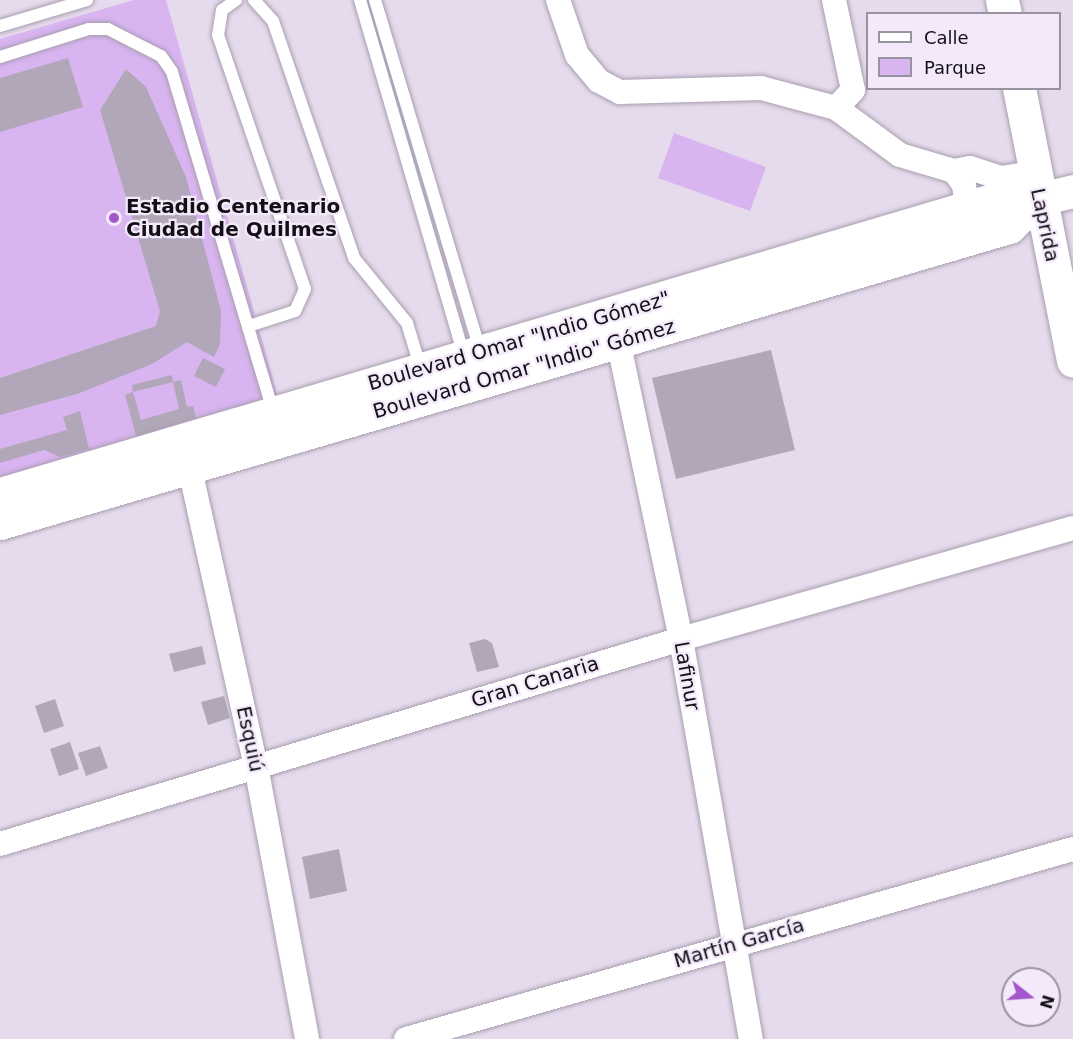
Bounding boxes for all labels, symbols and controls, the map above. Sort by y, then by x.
legend [866,12,1061,90]
text: Calle [924,27,969,48]
text: Parque [924,57,986,78]
street label: Laprida [1025,186,1065,264]
place label: Estadio Centenario Ciudad de Quilmes [126,195,340,242]
marker: Estadio Centenario Ciudad de Quilmes [107,211,121,225]
street label: Boulevard Omar "Indio Gómez" [365,286,673,396]
street label: Boulevard Omar "Indio" Gómez [370,314,678,424]
street label: Lafinur [669,640,705,712]
street label: Gran Canaria [468,651,602,713]
street label: Esquiú [231,704,269,774]
street label: Martín García [671,913,807,973]
north arrow [1001,967,1061,1027]
text: N [1036,993,1058,1011]

